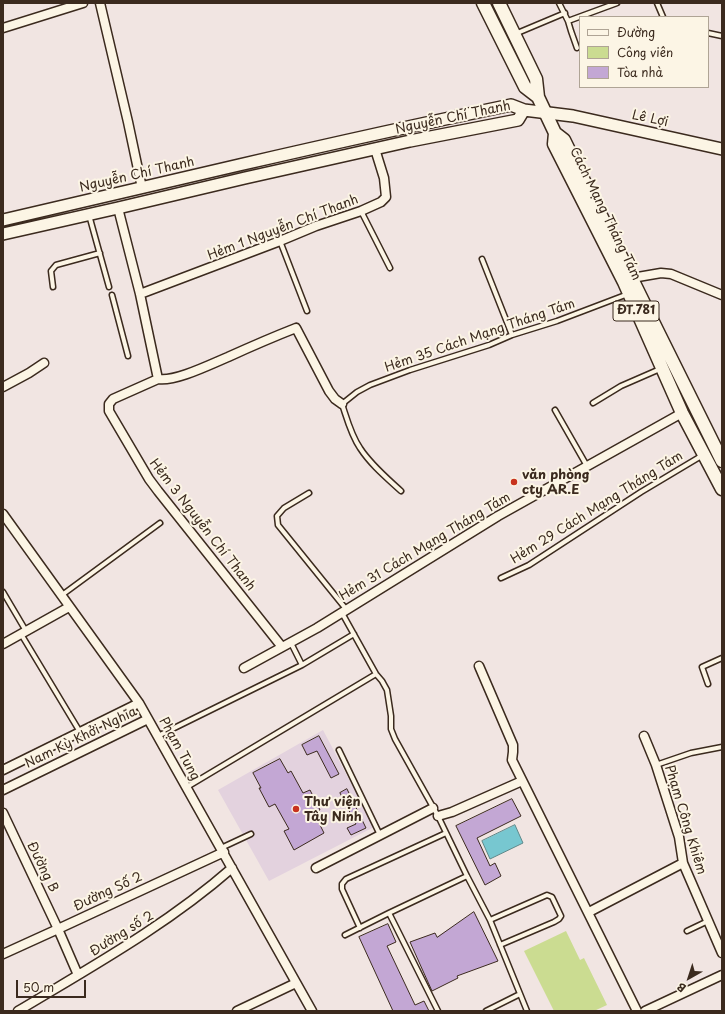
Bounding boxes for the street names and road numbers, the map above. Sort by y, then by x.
street label: Nguyễn Chí Thanh [394,98,512,138]
street label: Lê Lợi [630,108,670,130]
street label: Cách Mạng Tháng Tám [566,145,644,283]
street label: Nguyễn Chí Thanh [78,154,196,196]
street label: Hẻm 1 Nguyễn Chí Thanh [205,192,361,264]
street label: Hẻm 35 Cách Mạng Tháng Tám [383,296,577,376]
road number: ĐT.781 [613,301,659,321]
street label: Hẻm 29 Cách Mạng Tháng Tám [508,448,686,568]
street label: Hẻm 3 Nguyễn Chí Thanh [146,456,258,594]
street label: Hẻm 31 Cách Mạng Tháng Tám [337,490,513,604]
street label: Nam Kỳ Khởi Nghĩa [22,704,140,772]
street label: Phạm Tung [155,715,203,783]
street label: Phạm Công Khiêm [661,763,709,877]
street label: Đường B [23,839,61,895]
street label: Đường Số 2 [71,869,145,915]
street label: Đường số 2 [87,908,157,960]

